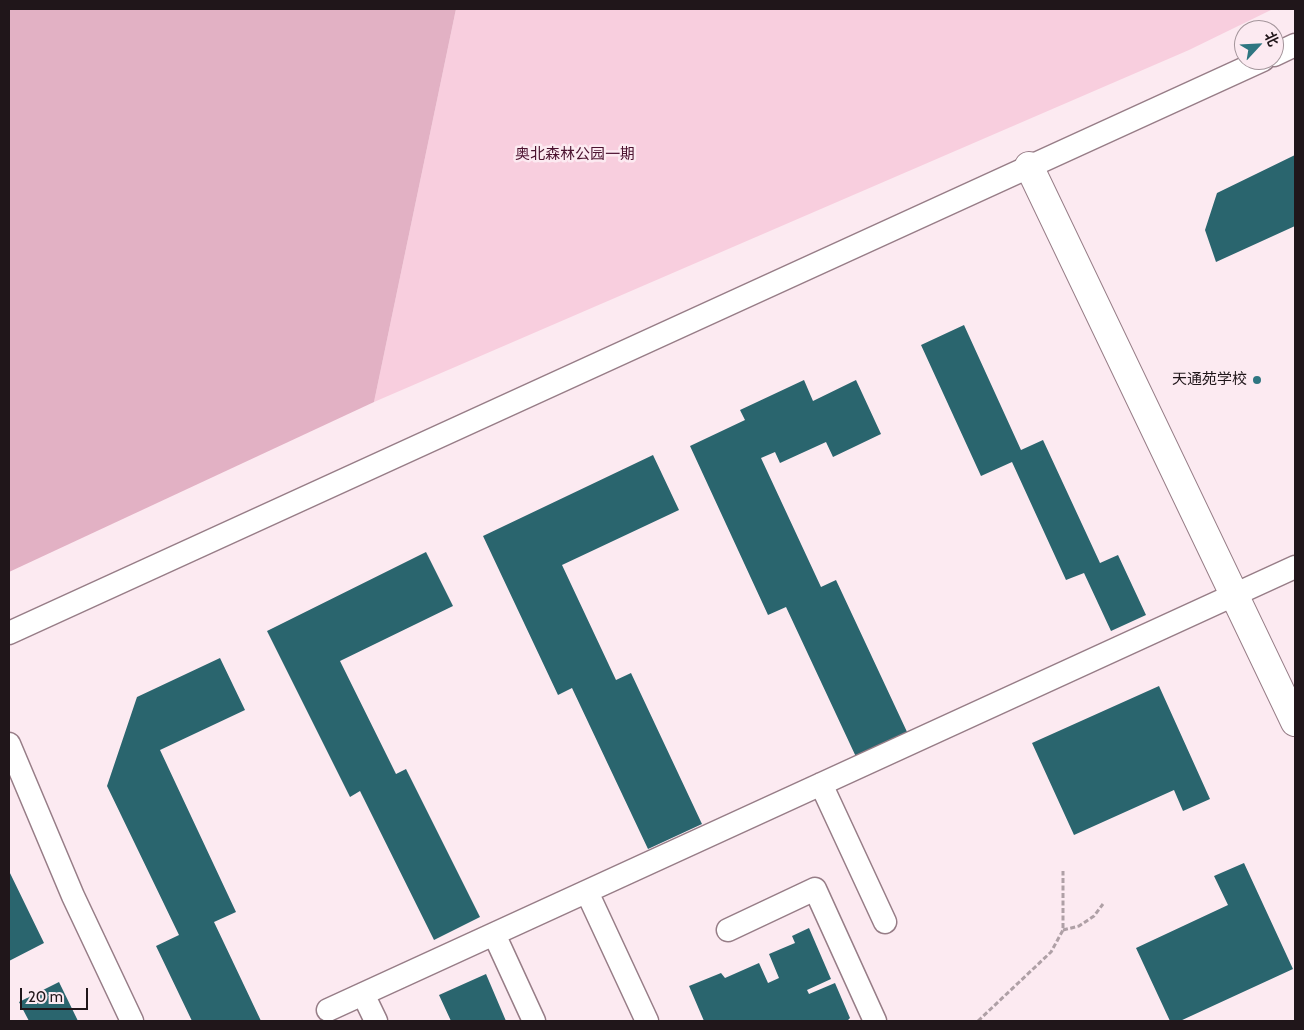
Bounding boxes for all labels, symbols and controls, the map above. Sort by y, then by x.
north arrow [1234,20,1284,70]
text: 北 [1261,29,1283,49]
park label: 奥北森林公园一期 [515,146,635,164]
place label: 天通苑学校 [1172,371,1247,389]
marker: 天通苑学校 [1251,374,1263,386]
scale bar [22,978,90,1010]
text: 20 m [28,988,63,1006]

